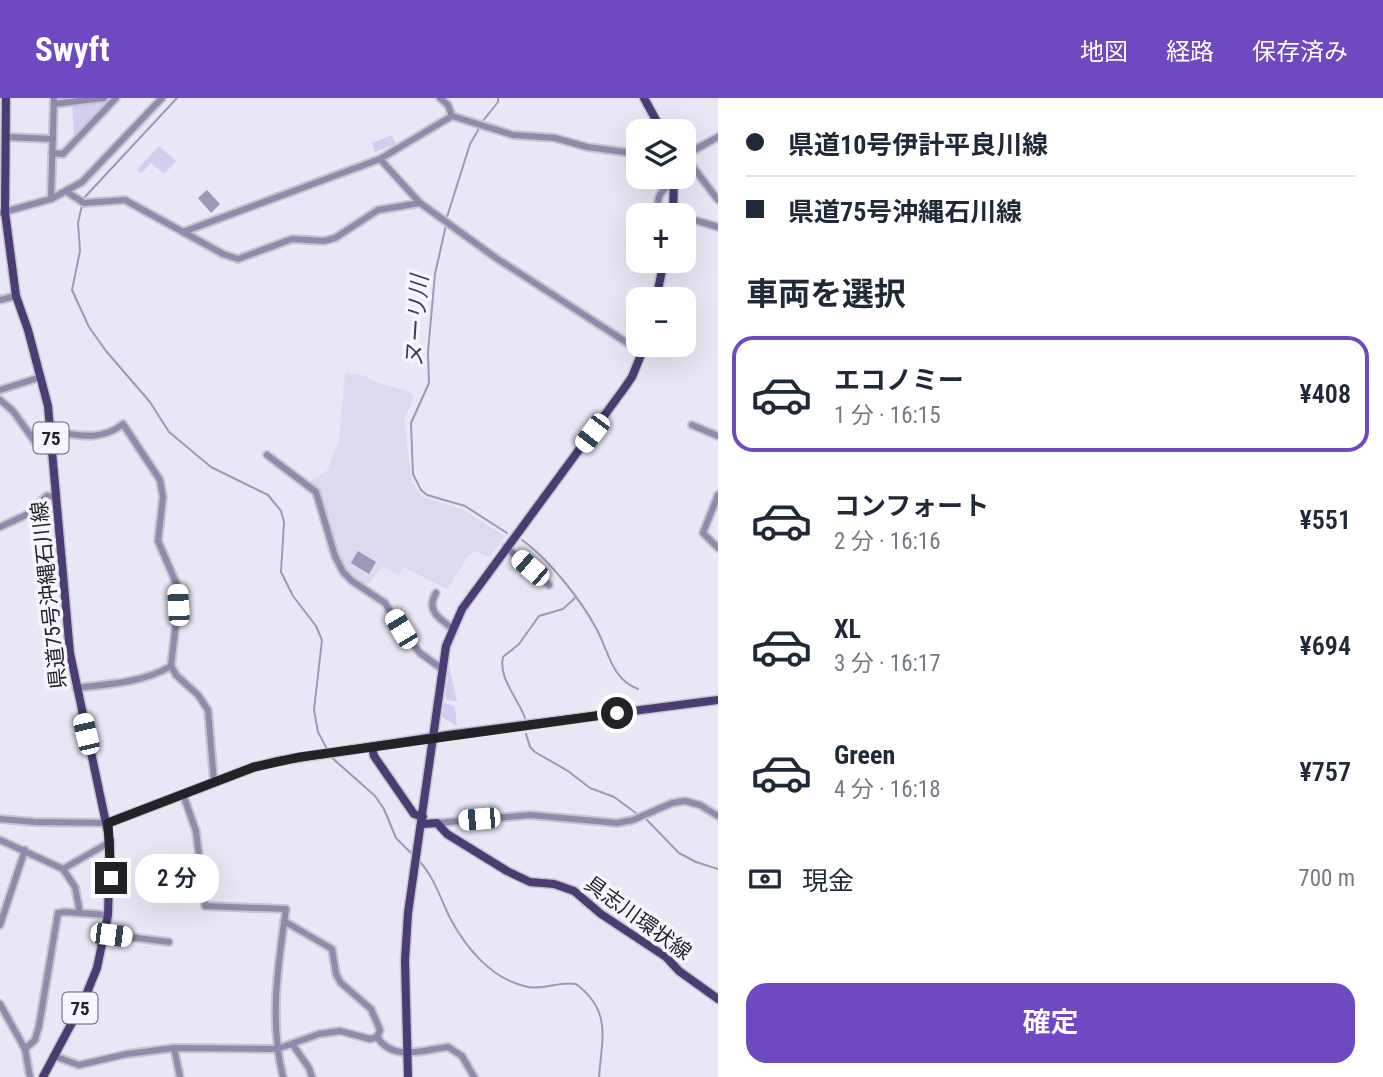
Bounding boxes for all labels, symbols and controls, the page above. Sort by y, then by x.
text: Swyft [35,30,110,69]
text: 地図 [1080,38,1128,66]
text: 経路 [1166,38,1214,66]
text: 保存済み [1252,38,1348,66]
map controls [626,119,696,357]
button: layers [626,119,696,189]
text: 県道10号伊計平良川線 [788,130,1048,160]
text: 県道75号沖縄石川線 [788,197,1022,227]
button: + [626,203,696,273]
water label: ヌーリ川 [400,271,434,368]
text: 車両を選択 [746,275,906,313]
button: − [626,287,696,357]
icon: car [750,363,813,426]
text: エコノミー [834,365,964,395]
text: ¥408 [1299,379,1351,409]
text: 1 分 · 16:15 [834,402,941,429]
car [571,410,614,456]
road number: 75 [34,422,68,454]
icon: car [750,489,813,552]
text: コンフォート [834,491,989,521]
street label: 県道75号沖縄石川線 [27,500,71,690]
text: ¥551 [1299,505,1351,535]
text: 2 分 · 16:16 [834,528,941,555]
car [508,546,553,590]
car [167,583,190,627]
car [382,606,421,652]
text: XL [834,614,861,644]
icon: car [750,615,813,678]
text: ¥694 [1299,631,1351,661]
text: 3 分 · 16:17 [834,650,941,677]
route start [601,697,633,729]
car [72,711,101,757]
text: Green [834,740,895,770]
icon: car [750,741,813,804]
text: ¥757 [1299,757,1351,787]
text: 4 分 · 16:18 [834,776,941,803]
car [458,807,501,831]
callout: 2 分 [136,854,220,902]
icon: cash [746,860,784,898]
route end [95,862,127,894]
text: 2 分 [157,865,197,892]
text: 700 m [1298,865,1355,892]
text: 現金 [802,866,854,896]
street label: 具志川環状線 [580,871,696,965]
car [89,922,134,948]
button: 確定 [746,983,1355,1063]
road number: 75 [62,992,98,1024]

